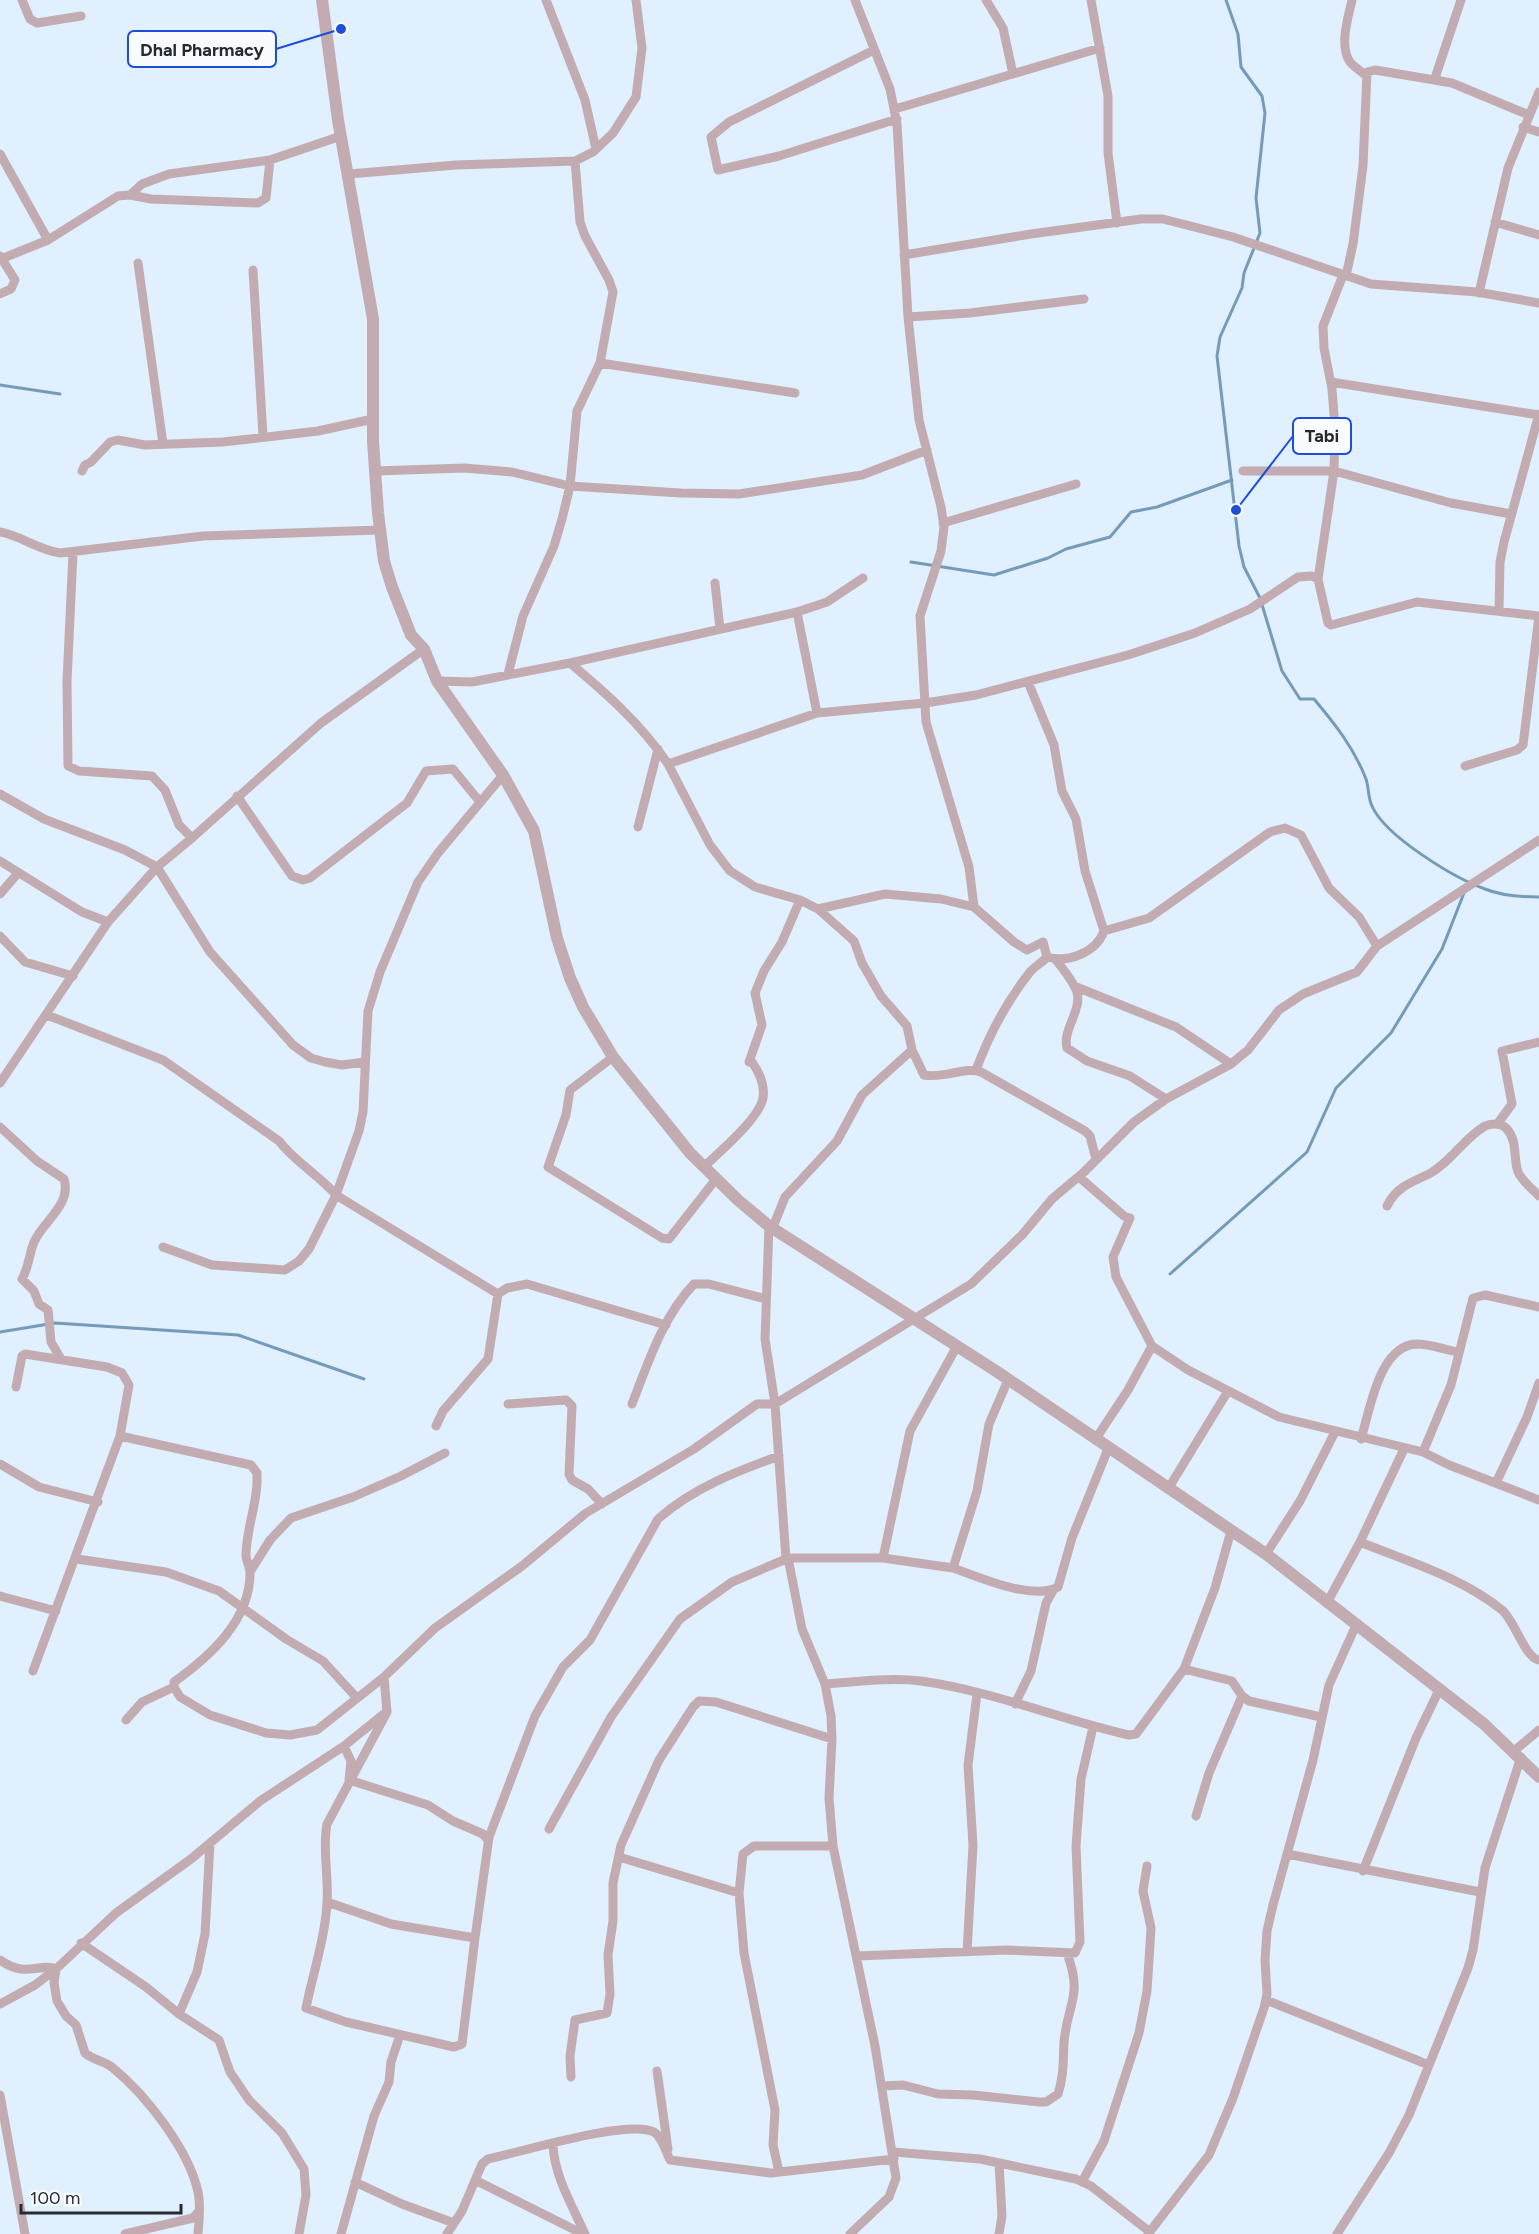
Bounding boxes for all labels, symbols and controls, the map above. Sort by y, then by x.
callout: Dhal Pharmacy [128,31,276,67]
text: Dhal Pharmacy [140,39,265,61]
callout: Tabi [1293,418,1351,454]
text: Tabi [1305,425,1339,447]
scale bar [21,2177,182,2215]
text: 100 m [30,2187,80,2209]

